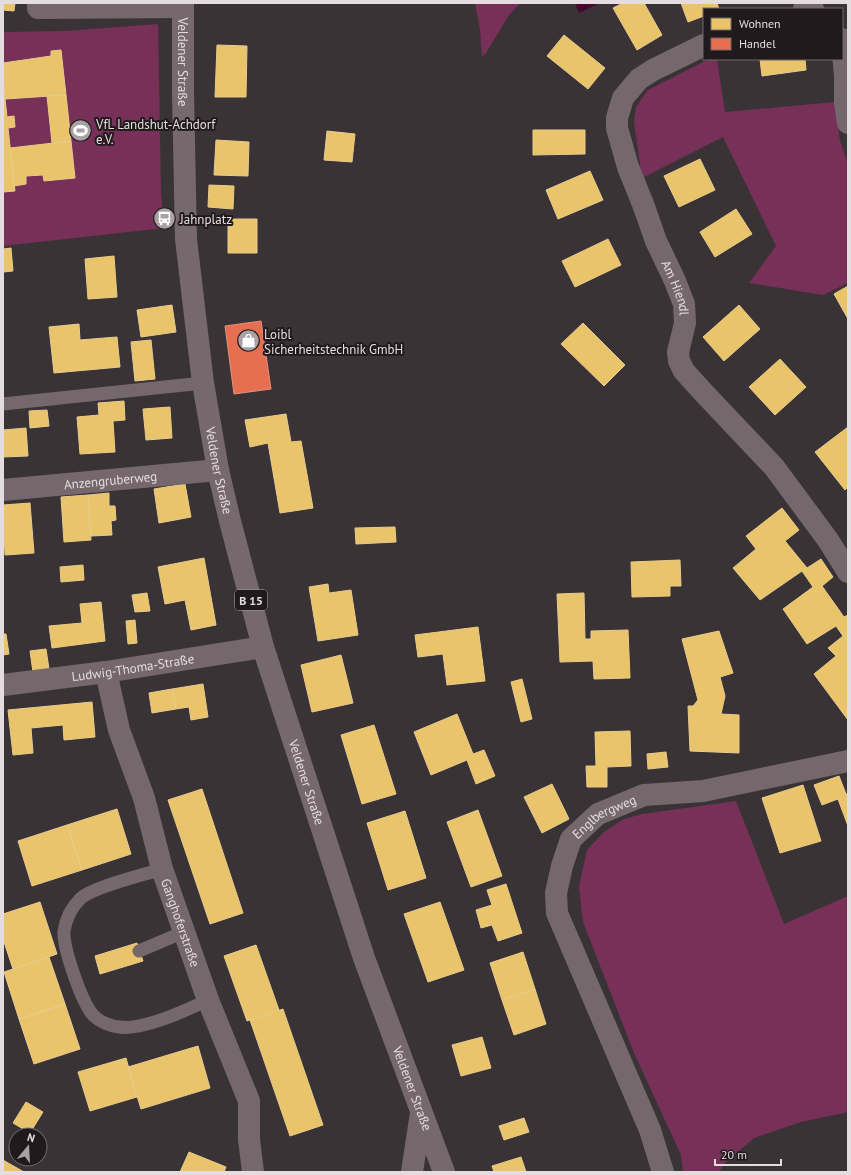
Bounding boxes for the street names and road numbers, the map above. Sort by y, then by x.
street label: Veldener Straße [174,17,192,107]
street label: Am Hiendl [658,257,693,316]
street label: Veldener Straße [202,424,237,516]
street label: Anzengruberweg [63,467,158,493]
road number: B 15 [235,590,267,610]
street label: Ludwig-Thoma-Straße [71,650,195,685]
street label: Veldener Straße [285,736,329,827]
street label: Englbergweg [568,791,639,842]
street label: Ganghoferstraße [157,876,204,969]
street label: Veldener Straße [389,1043,436,1133]

